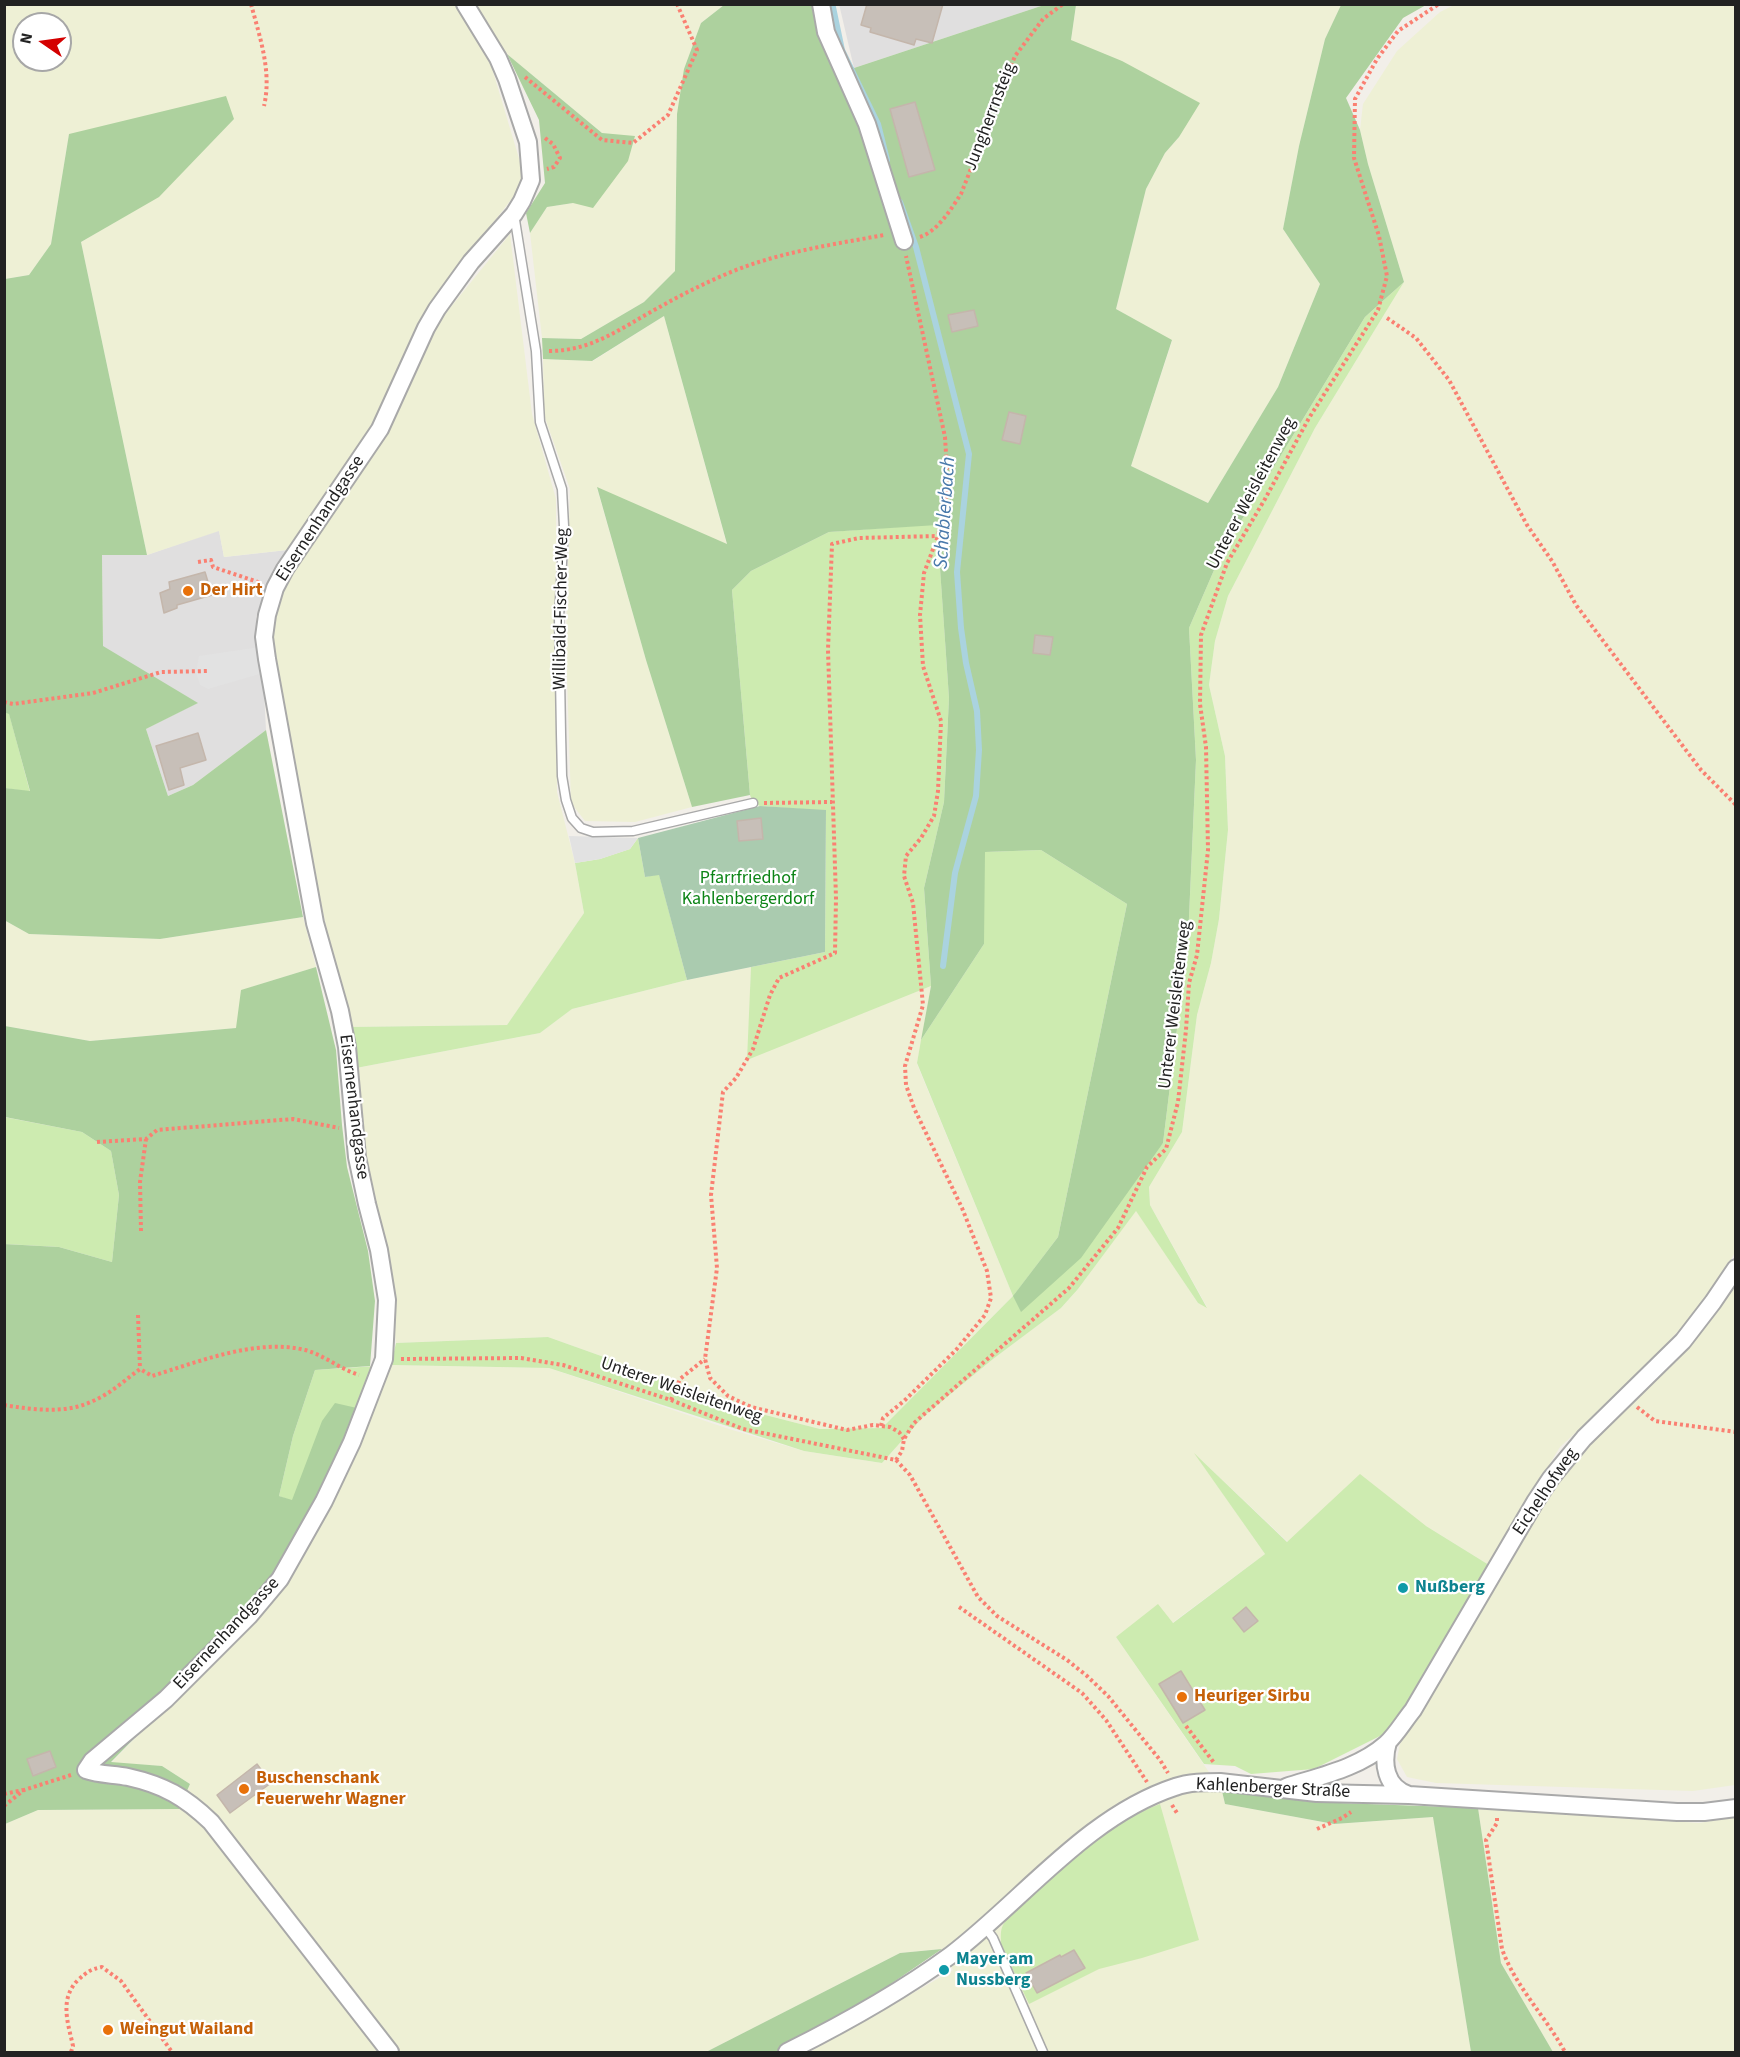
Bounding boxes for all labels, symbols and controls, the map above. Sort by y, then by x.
north arrow [12,12,72,72]
text: N [14,31,38,46]
street label: Jungherrnsteig [961,60,1021,174]
street label: Unterer Weisleitenweg [1203,414,1301,574]
street label: Eisernenhandgasse [272,452,370,586]
water label: Schablerbach [930,456,962,570]
street label: Willibald-Fischer-Weg [550,528,574,690]
place label: Der Hirt [200,580,263,602]
marker: Der Hirt [181,584,195,598]
park label: Pfarrfriedhof Kahlenbergerdorf [682,868,814,910]
street label: Unterer Weisleitenweg [1155,920,1197,1090]
street label: Eisernenhandgasse [333,1033,373,1181]
street label: Unterer Weisleitenweg [597,1353,765,1429]
street label: Eichelhofweg [1509,1444,1583,1540]
street label: Eisernenhandgasse [169,1573,285,1695]
place label: Nußberg [1415,1577,1485,1599]
marker: Nußberg [1396,1581,1410,1595]
place label: Heuriger Sirbu [1194,1686,1310,1708]
marker: Heuriger Sirbu [1175,1690,1189,1704]
place label: Buschenschank Feuerwehr Wagner [256,1768,406,1810]
street label: Kahlenberger Straße [1195,1774,1351,1804]
marker: Buschenschank Feuerwehr Wagner [237,1782,251,1796]
place label: Mayer am Nussberg [956,1949,1033,1992]
marker: Mayer am Nussberg [937,1963,951,1977]
place label: Weingut Wailand [120,2019,254,2041]
marker: Weingut Wailand [101,2023,115,2037]

